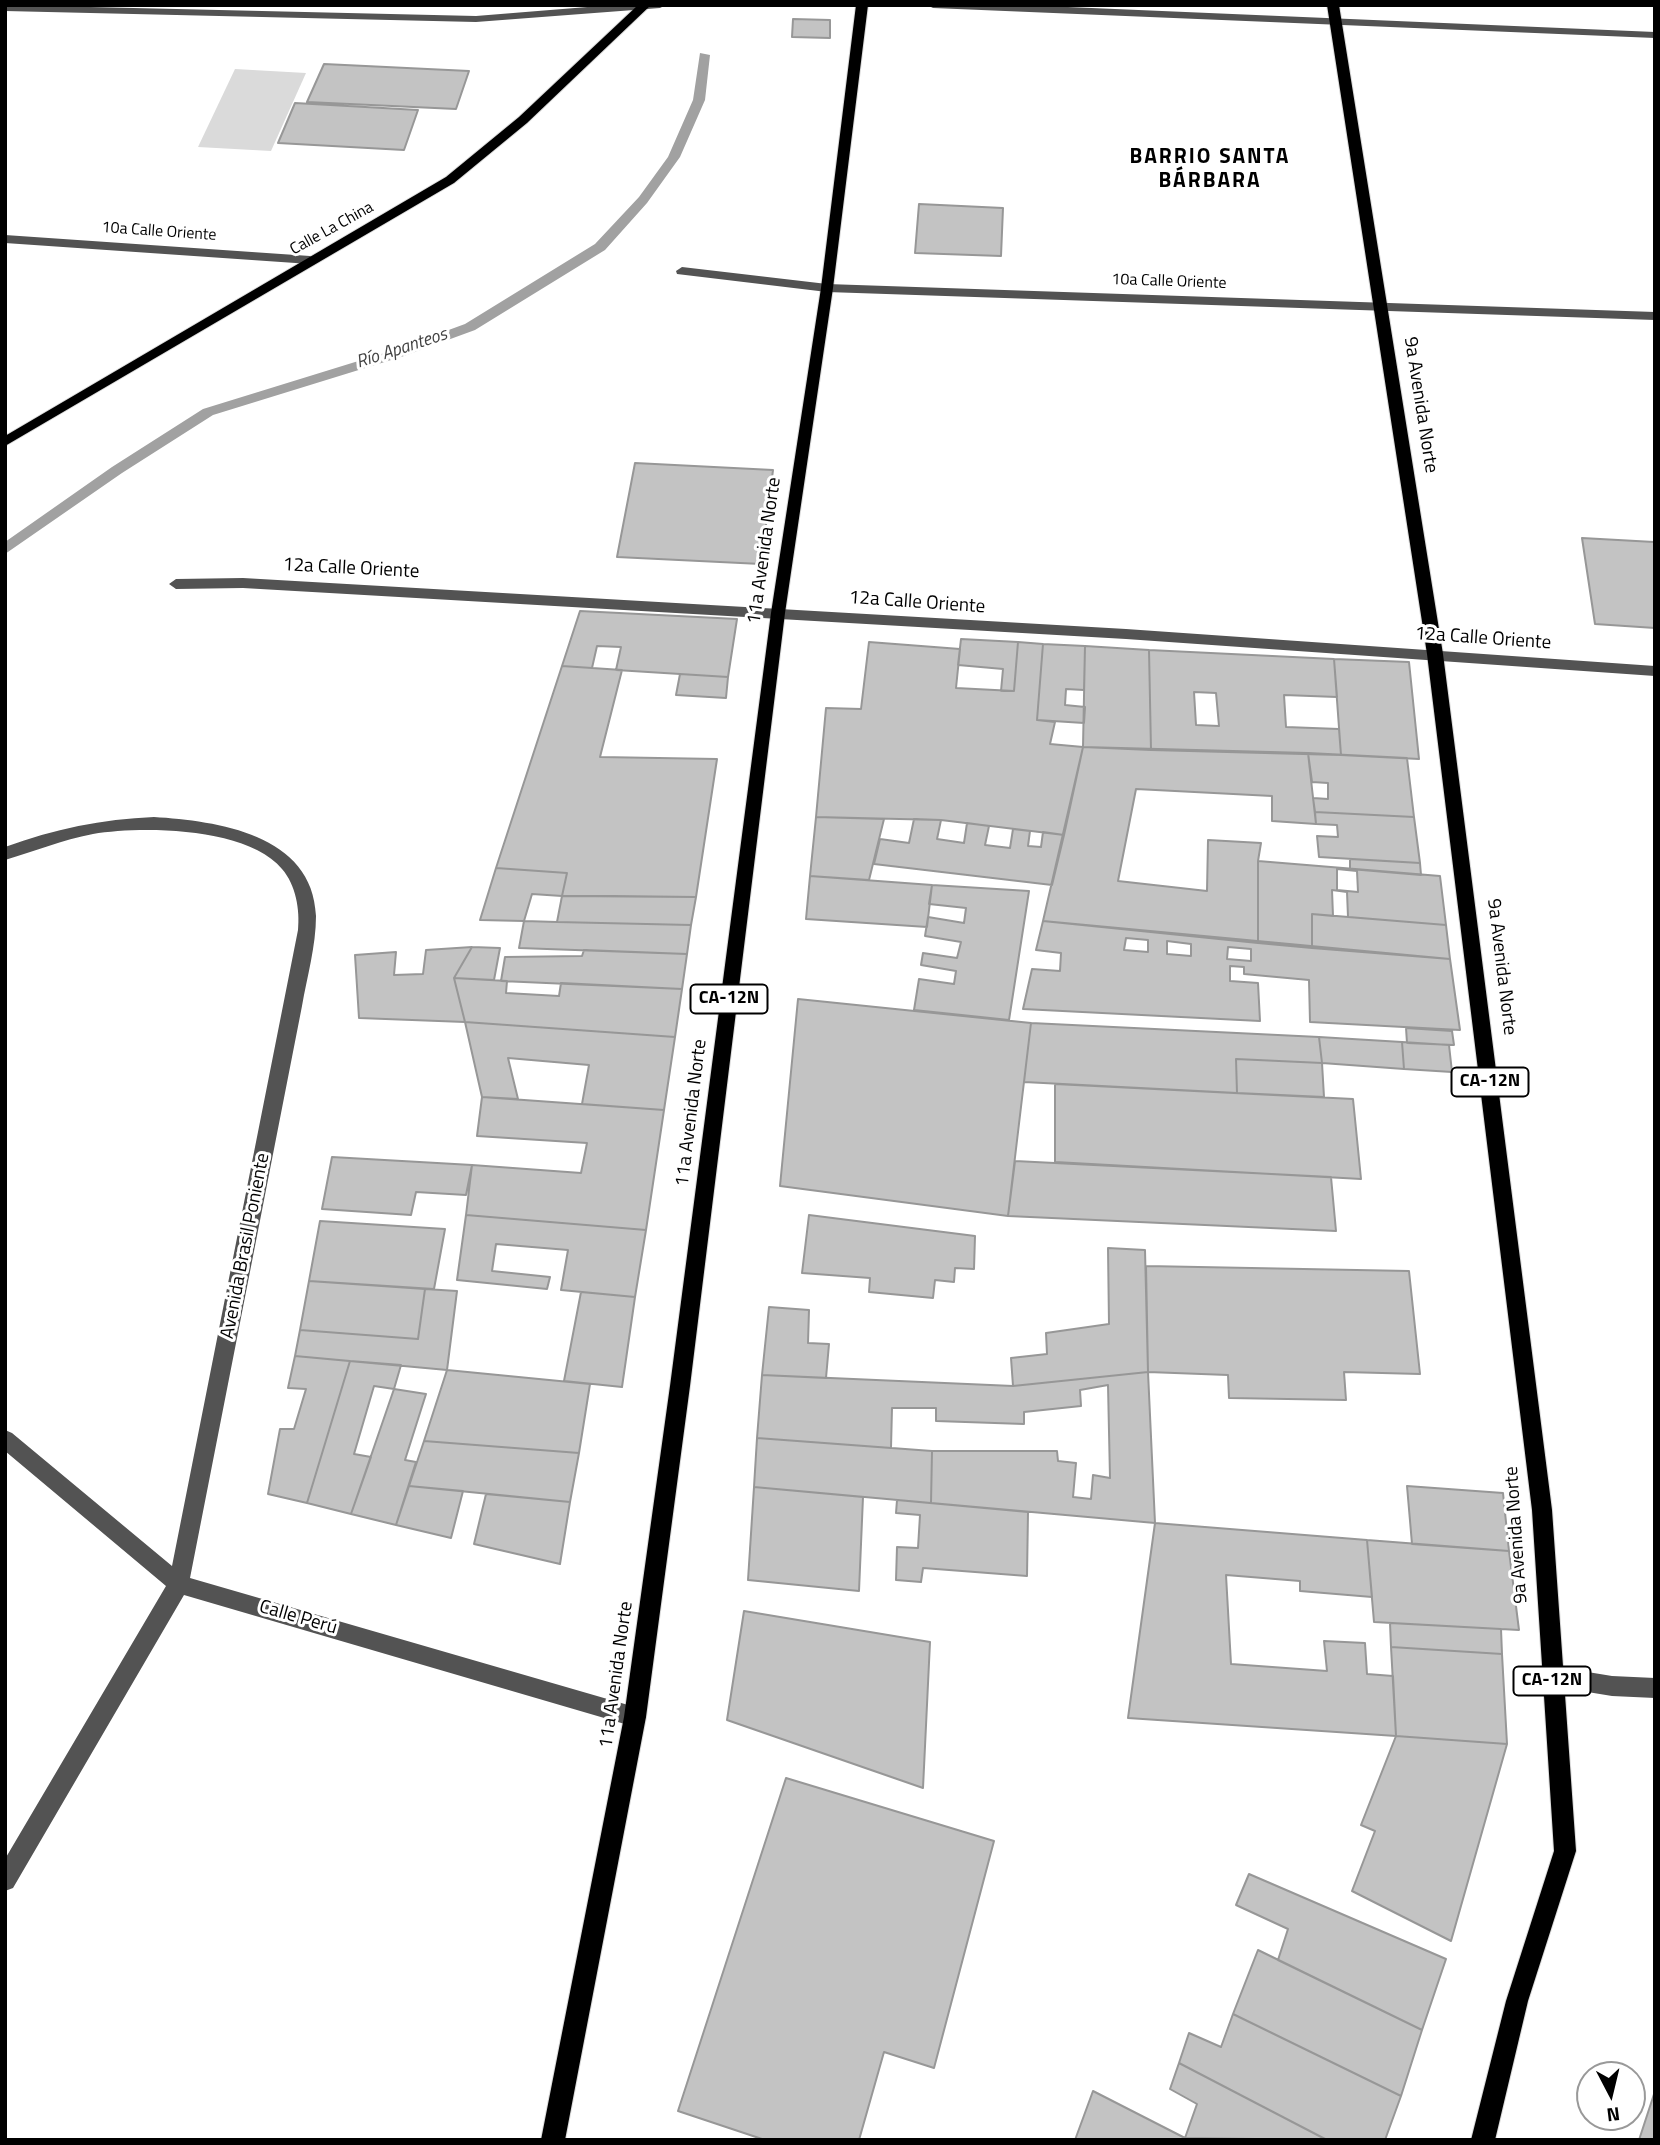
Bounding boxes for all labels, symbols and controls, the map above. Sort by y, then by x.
district label: BARRIO SANTA BÁRBARA [1131,145,1289,195]
street label: Calle La China [287,198,377,260]
street label: 10a Calle Oriente [101,218,217,246]
street label: 10a Calle Oriente [1111,270,1227,294]
water label: Río Apanteos [354,324,450,374]
street label: 9a Avenida Norte [1398,335,1442,475]
street label: 11a Avenida Norte [743,476,787,626]
street label: 12a Calle Oriente [282,554,420,584]
street label: 12a Calle Oriente [848,587,986,619]
street label: 12a Calle Oriente [1414,623,1552,655]
street label: 9a Avenida Norte [1481,897,1521,1037]
road number: CA-12N [690,984,768,1014]
street label: 11a Avenida Norte [672,1038,712,1188]
road number: CA-12N [1452,1068,1528,1097]
street label: Avenida Brasil Poniente [217,1151,275,1341]
street label: 9a Avenida Norte [1501,1466,1533,1604]
street label: Calle Perú [256,1596,340,1640]
street label: 11a Avenida Norte [595,1600,639,1750]
road number: CA-12N [1514,1666,1590,1696]
north arrow [1576,2061,1646,2131]
text: N [1605,2100,1622,2131]

